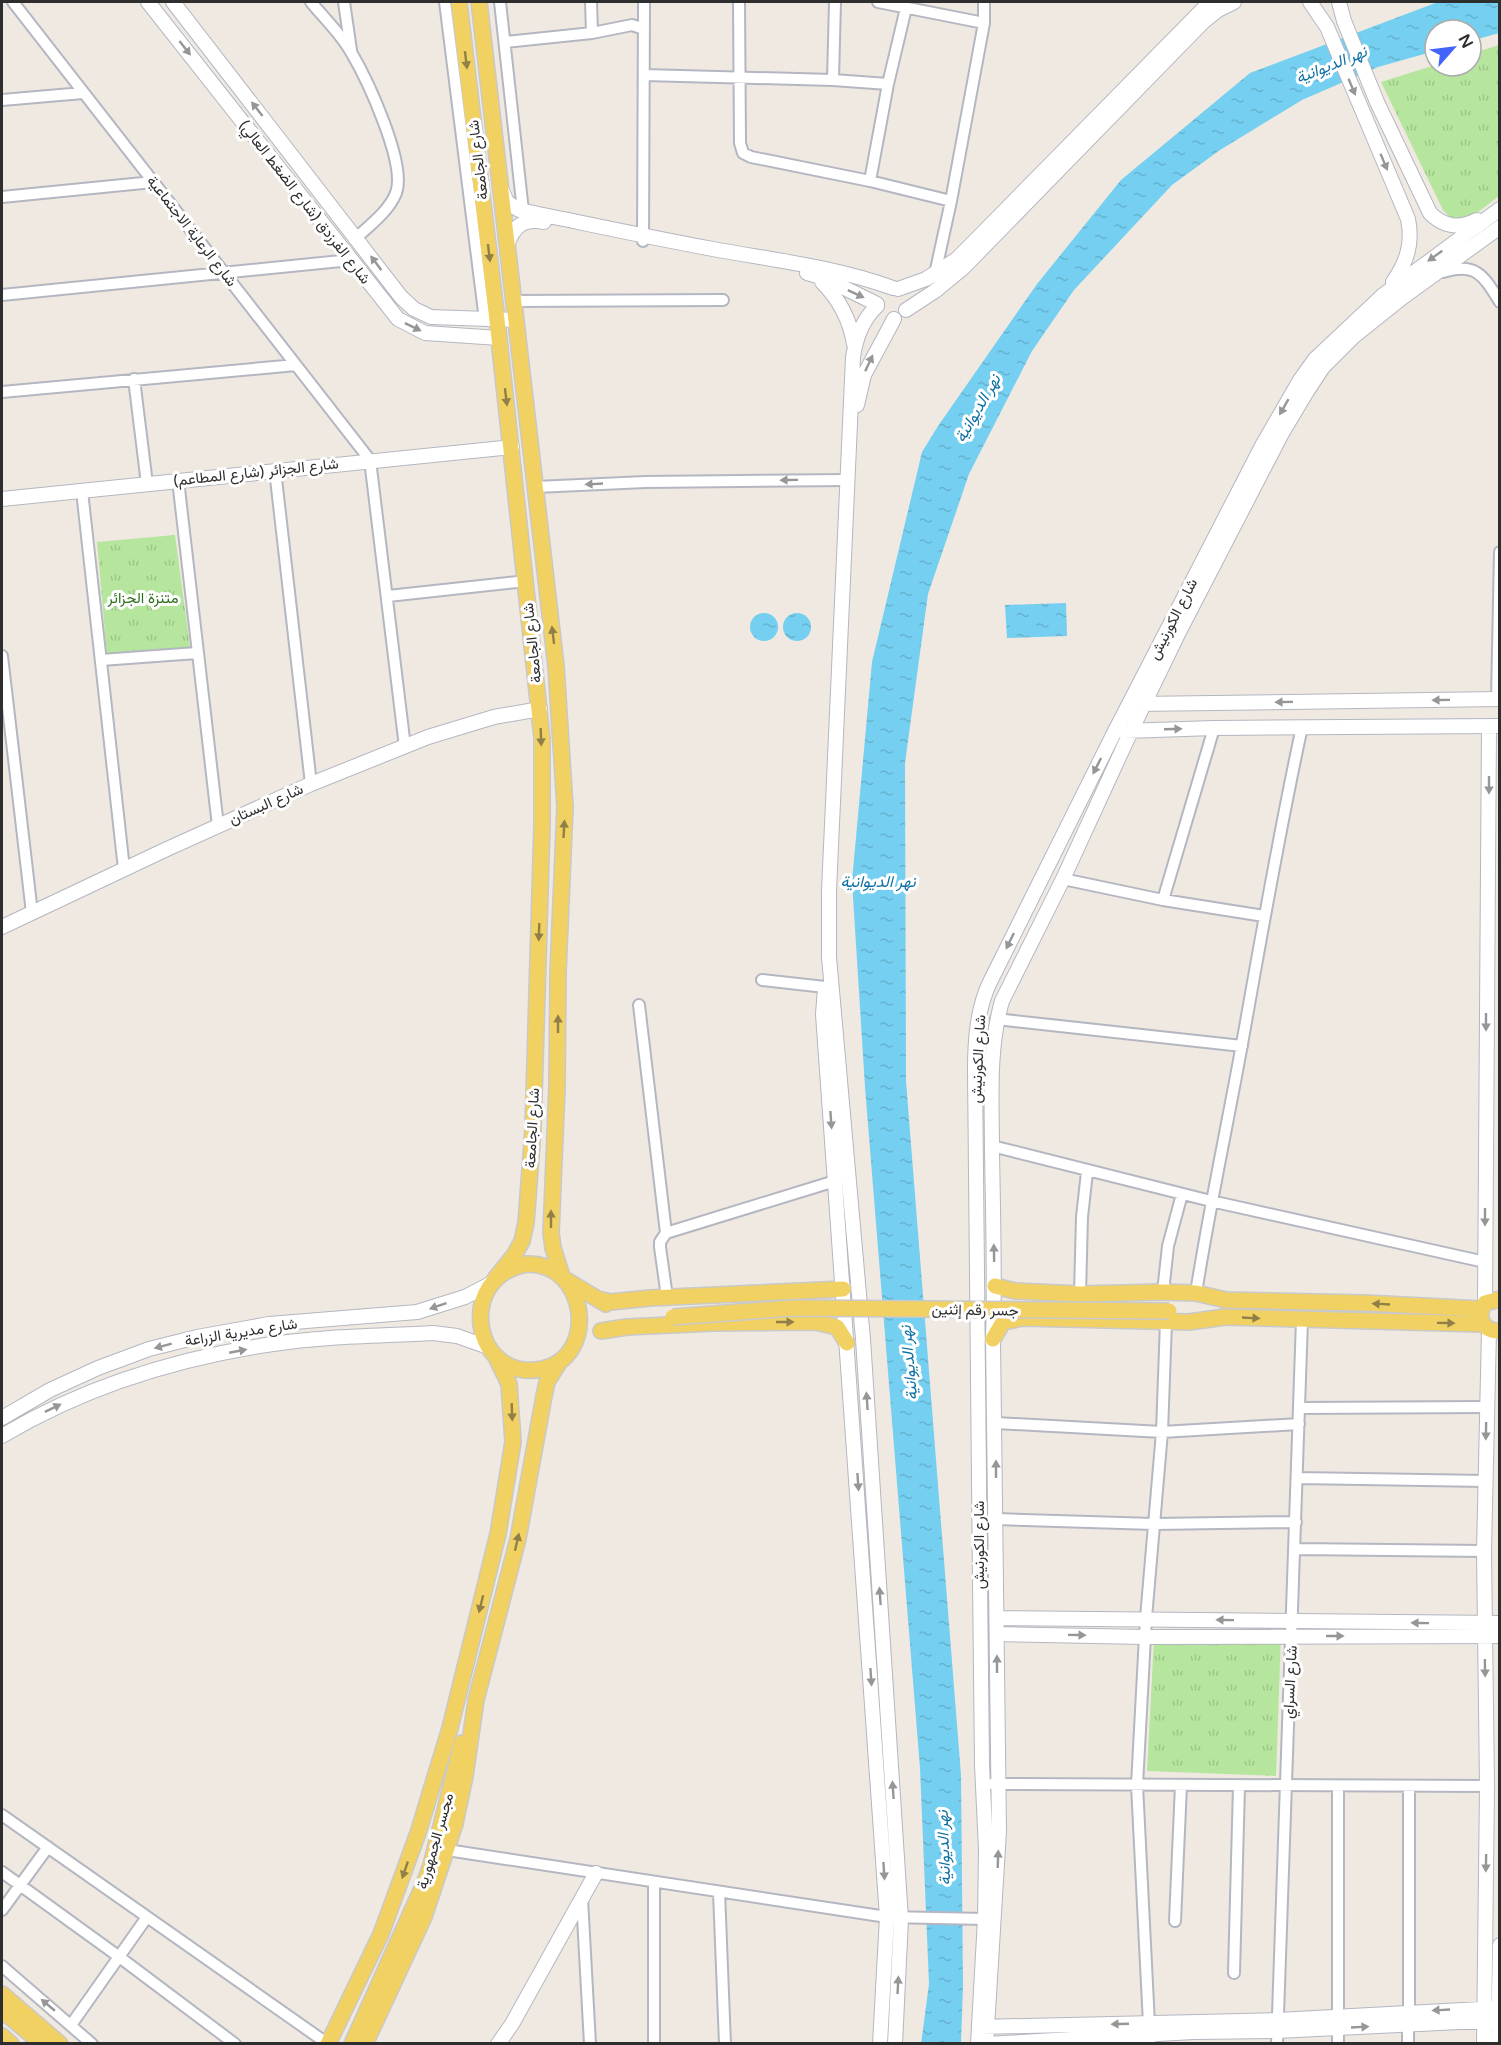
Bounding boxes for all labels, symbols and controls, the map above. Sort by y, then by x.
north arrow [1423,18,1483,78]
text: N [1454,31,1477,52]
one-way arrow [178,40,190,55]
water label: نهر الديوانية [1293,41,1371,88]
one-way arrow [461,50,471,69]
one-way arrow [1347,78,1357,96]
one-way arrow [250,101,263,117]
street label: شارع الفرزدق (شارع الضغط العالي) [232,117,375,290]
street label: شارع الجامعة [464,119,494,201]
one-way arrow [1379,153,1389,171]
street label: شارع الرعاية الاجتماعية [142,172,241,291]
one-way arrow [485,244,494,263]
one-way arrow [1428,250,1444,262]
one-way arrow [370,256,382,271]
one-way arrow [847,290,864,299]
one-way arrow [405,323,422,332]
one-way arrow [865,354,874,371]
water label: نهر الديوانية [950,370,1006,446]
one-way arrow [501,387,511,406]
one-way arrow [1279,399,1290,415]
street label: شارع الجزائر (شارع المطاعم) [173,454,340,492]
one-way arrow [780,476,799,485]
one-way arrow [585,479,604,489]
street label: شارع الكورنيش [1145,575,1203,663]
park label: متنزة الجزائر [107,589,178,607]
street label: شارع الجامعة [519,602,547,684]
one-way arrow [548,625,557,644]
one-way arrow [1432,695,1451,705]
one-way arrow [1274,697,1293,706]
one-way arrow [1164,725,1183,734]
one-way arrow [537,727,546,746]
one-way arrow [1092,758,1102,775]
one-way arrow [1484,775,1494,794]
street label: شارع البستان [226,780,307,830]
one-way arrow [560,820,569,839]
water label: نهر الديوانية [840,872,917,892]
one-way arrow [534,922,543,941]
one-way arrow [1005,932,1015,949]
one-way arrow [1481,1012,1491,1031]
one-way arrow [553,1014,563,1033]
street label: شارع الكورنيش [967,1014,991,1104]
street label: شارع الجامعة [521,1087,545,1169]
one-way arrow [826,1111,836,1130]
one-way arrow [1480,1207,1490,1226]
one-way arrow [546,1209,556,1228]
one-way arrow [989,1244,999,1263]
one-way arrow [1372,1299,1391,1308]
street label: جسر رقم إثنين [931,1300,1019,1321]
one-way arrow [429,1302,447,1311]
one-way arrow [1241,1313,1260,1322]
street label: شارع مديرية الزراعة [183,1314,299,1352]
one-way arrow [775,1317,794,1327]
one-way arrow [1436,1318,1455,1328]
water label: نهر الديوانية [896,1323,922,1401]
one-way arrow [153,1342,171,1351]
one-way arrow [229,1346,248,1355]
one-way arrow [862,1392,872,1411]
one-way arrow [44,1403,61,1413]
one-way arrow [508,1403,517,1422]
one-way arrow [1481,1421,1491,1440]
one-way arrow [991,1460,1001,1479]
one-way arrow [853,1473,862,1492]
street label: شارع الكورنيش [970,1501,990,1589]
one-way arrow [513,1532,522,1551]
one-way arrow [875,1586,885,1605]
one-way arrow [475,1595,485,1613]
one-way arrow [1216,1615,1235,1625]
one-way arrow [1411,1619,1430,1628]
one-way arrow [1067,1631,1086,1640]
one-way arrow [1325,1631,1344,1641]
street label: شارع السراي [1279,1645,1305,1719]
one-way arrow [992,1655,1002,1674]
one-way arrow [1480,1658,1490,1677]
one-way arrow [866,1667,876,1686]
one-way arrow [888,1781,897,1800]
street label: مجسر الجمهورية [413,1791,457,1891]
water label: نهر الديوانية [933,1809,955,1886]
one-way arrow [993,1850,1003,1869]
one-way arrow [1481,1853,1491,1872]
one-way arrow [400,1861,410,1879]
one-way arrow [879,1862,889,1881]
one-way arrow [893,1976,902,1995]
one-way arrow [40,1999,56,2012]
one-way arrow [1432,2006,1451,2015]
one-way arrow [1111,2019,1130,2029]
one-way arrow [1350,2022,1369,2032]

